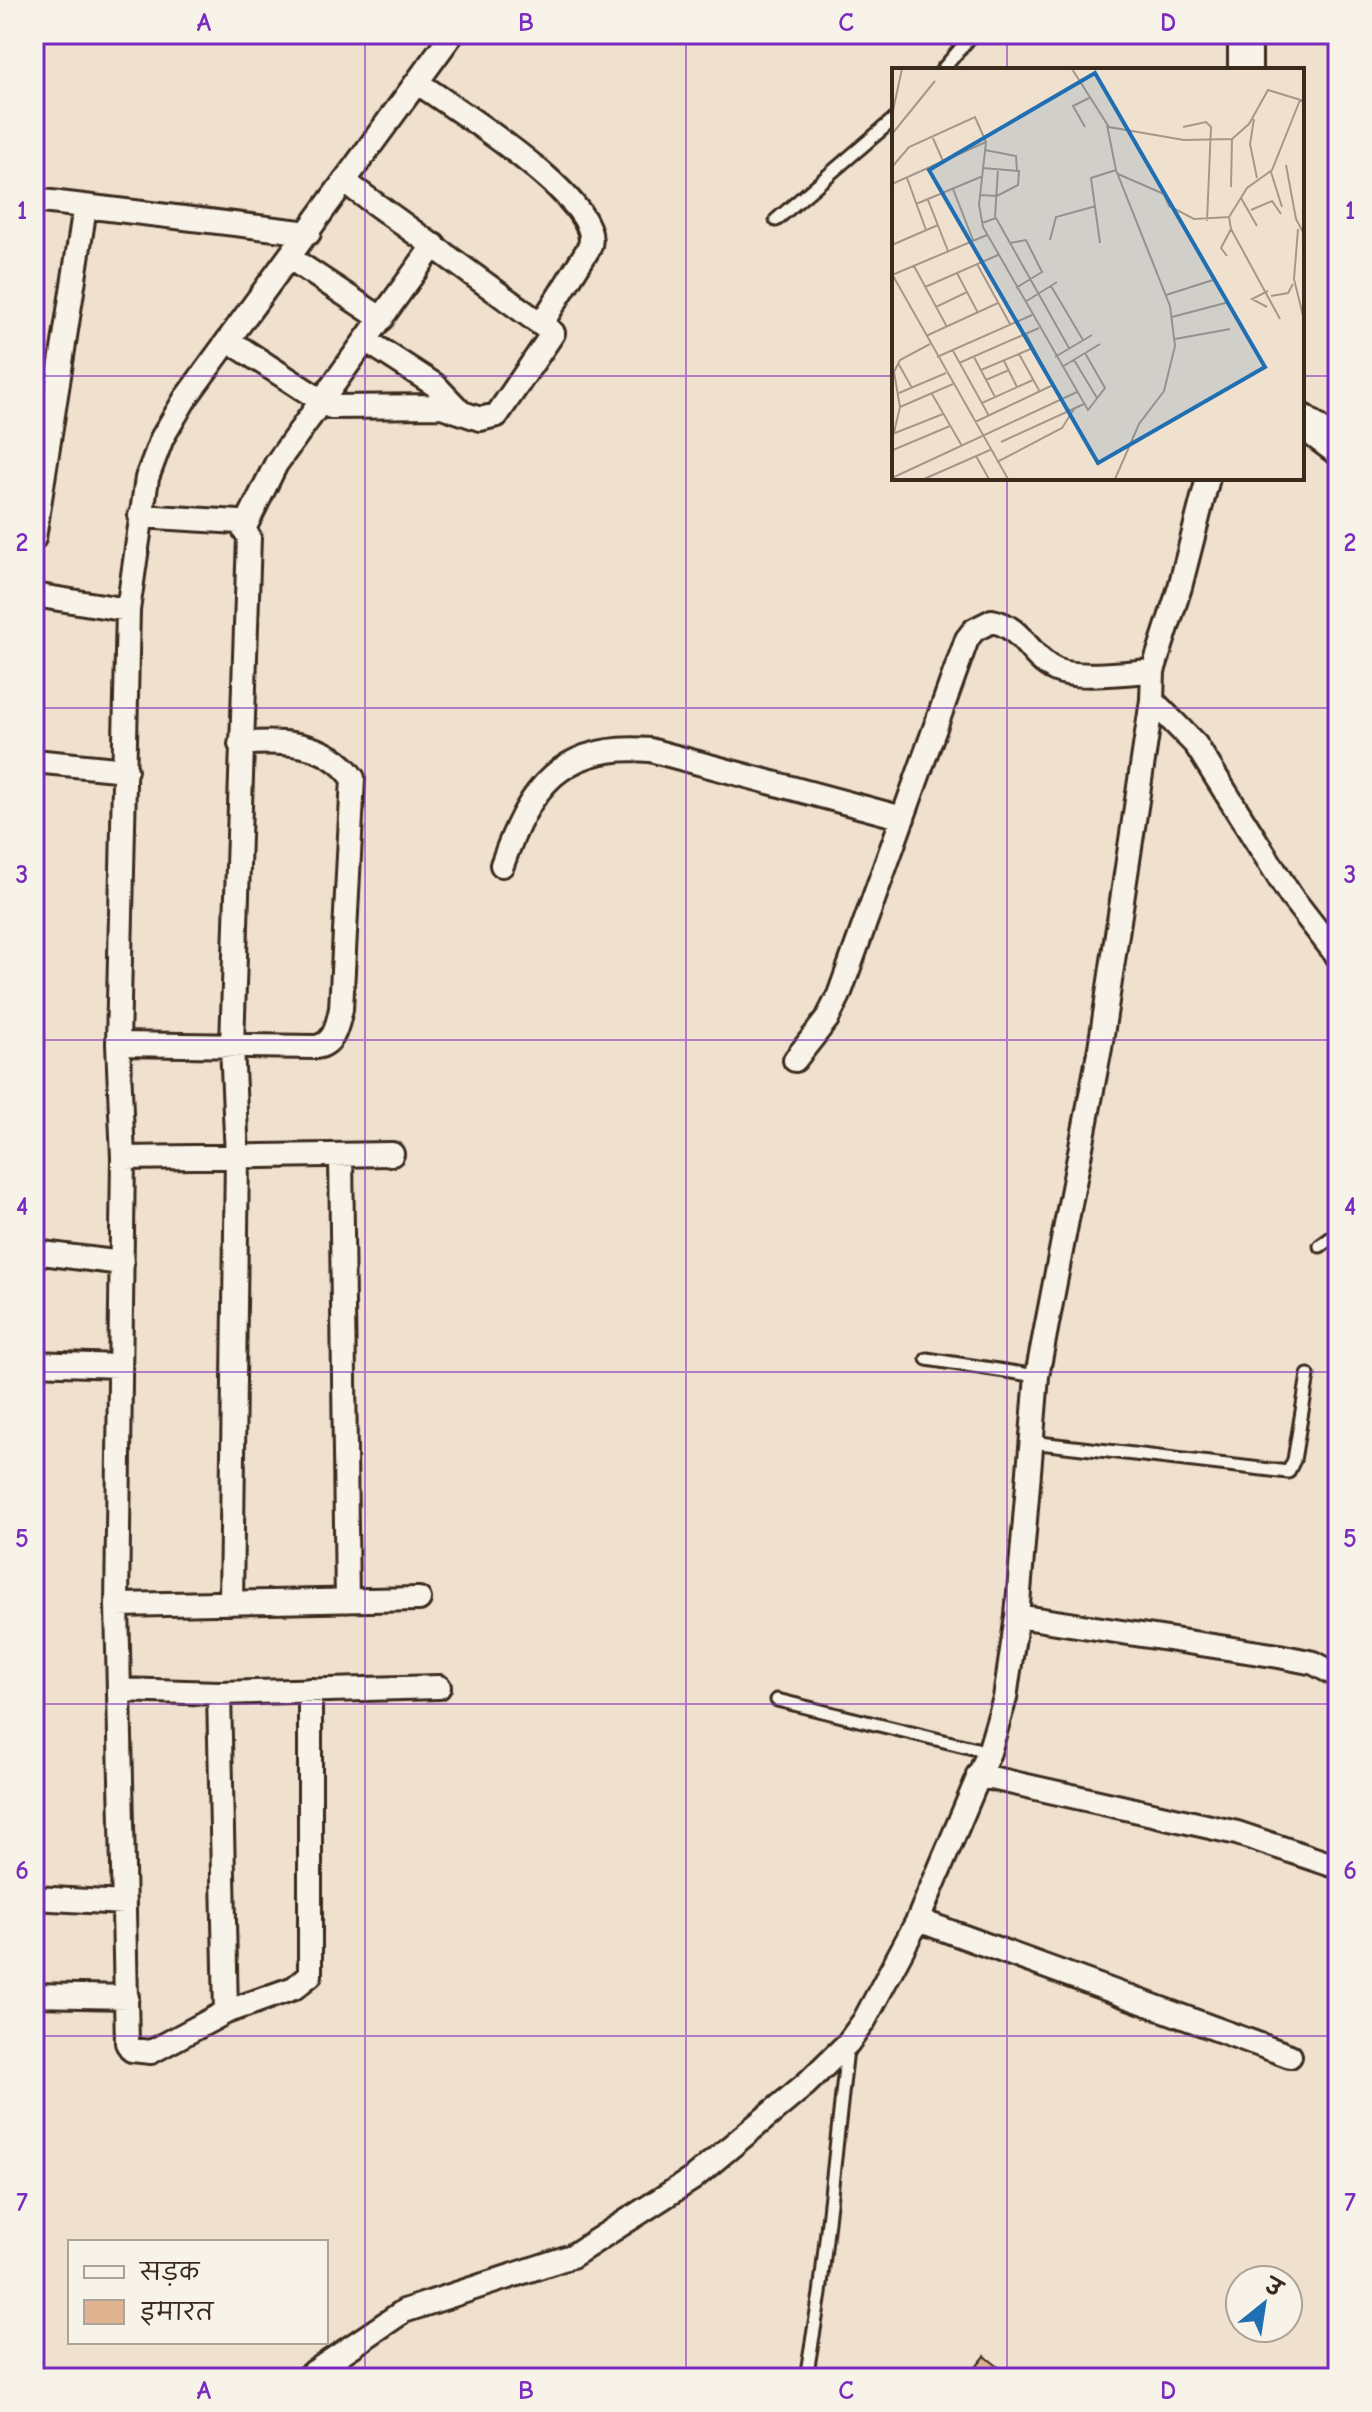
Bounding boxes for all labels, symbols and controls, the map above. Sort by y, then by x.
text: A [197,8,212,38]
text: B [518,8,534,38]
text: C [838,8,854,38]
text: D [1160,8,1176,38]
inset map [892,68,1304,480]
text: 1 [17,196,27,226]
text: 1 [1345,196,1355,226]
text: 2 [16,528,28,558]
text: 2 [1344,528,1356,558]
text: 3 [16,860,28,890]
text: 3 [1344,860,1356,890]
text: 4 [16,1192,28,1222]
text: 4 [1344,1192,1356,1222]
text: 5 [15,1524,29,1554]
text: 5 [1343,1524,1357,1554]
text: 6 [15,1856,29,1886]
text: 6 [1343,1856,1357,1886]
text: 7 [16,2188,28,2218]
text: 7 [1344,2188,1356,2218]
legend [68,2240,328,2344]
text: सड़क [138,2258,201,2286]
north arrow [1224,2264,1304,2344]
text: उ [1259,2272,1288,2304]
text: इमारत [140,2298,215,2326]
text: A [197,2376,212,2406]
text: B [518,2376,534,2406]
text: C [838,2376,854,2406]
text: D [1160,2376,1176,2406]

